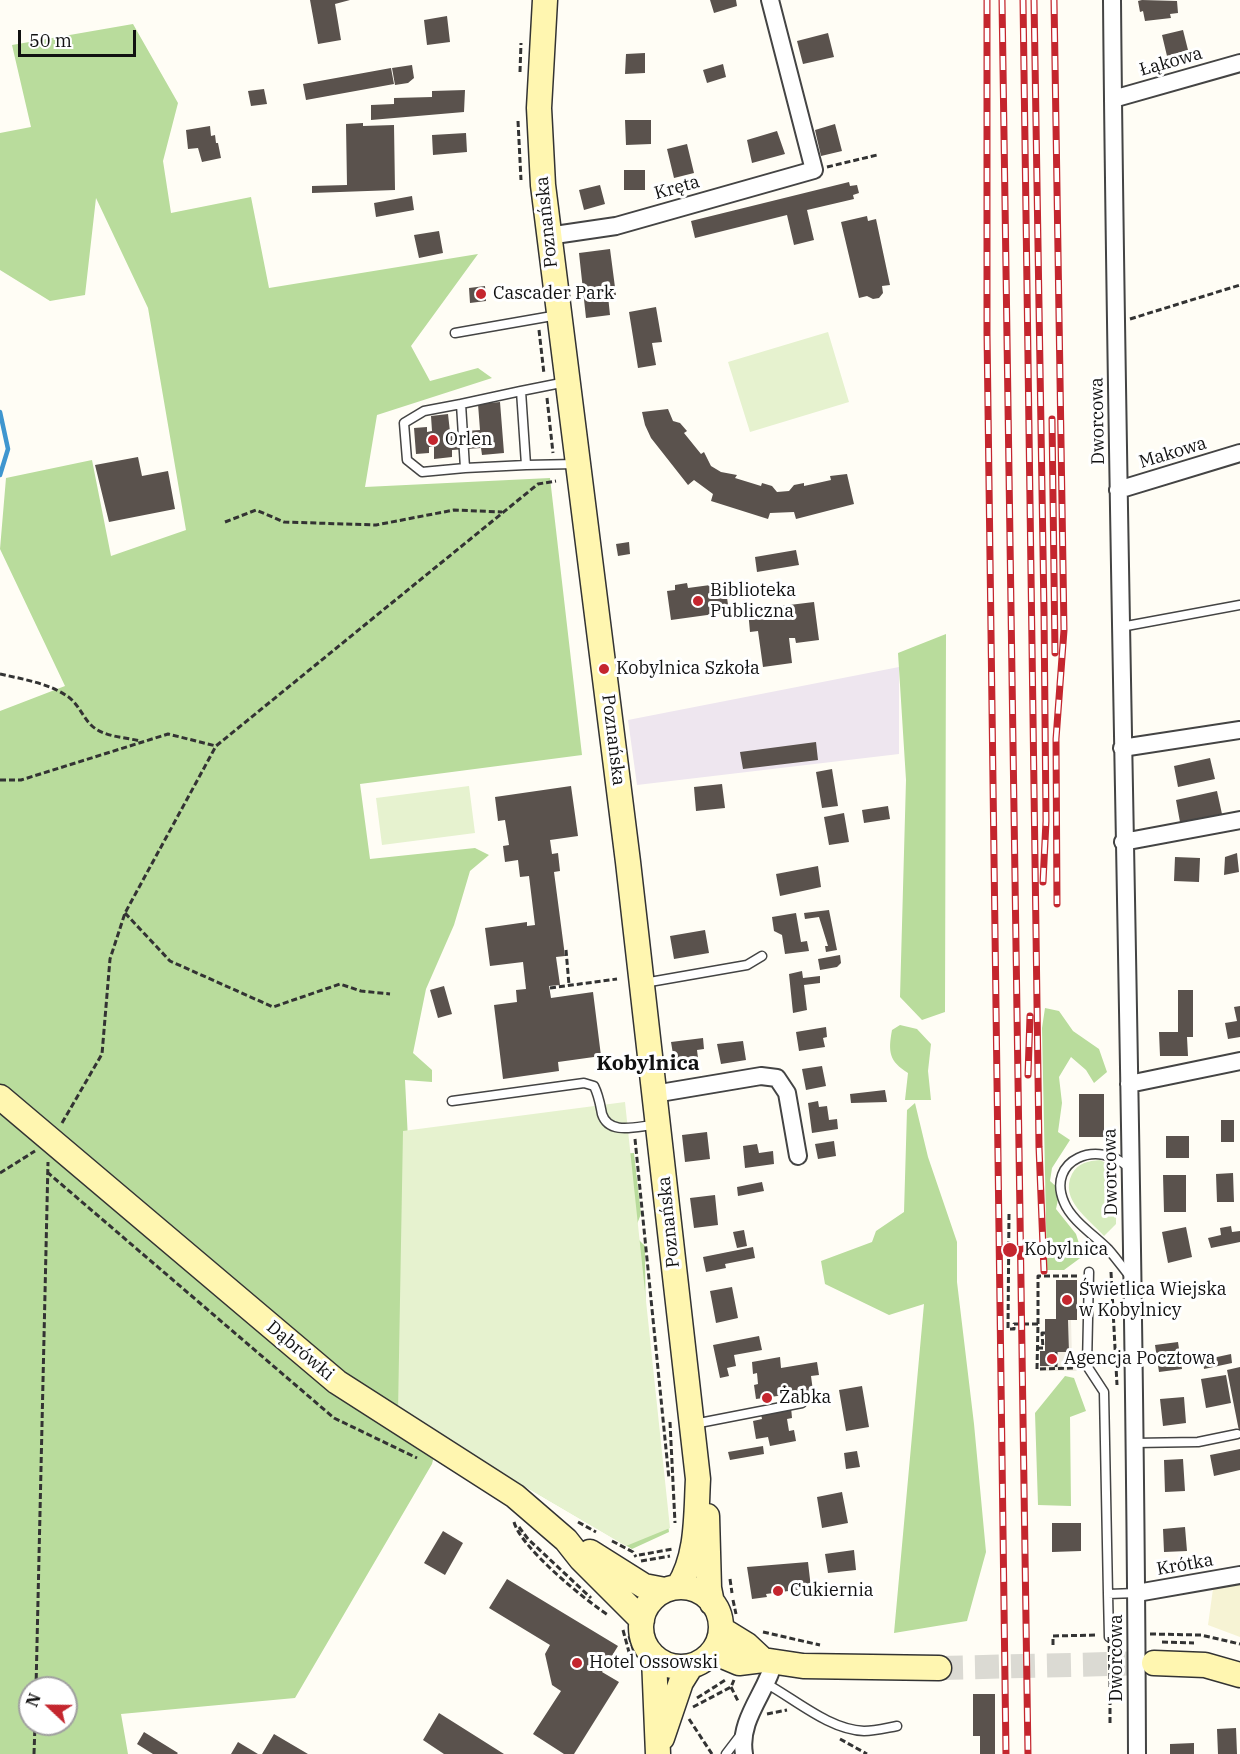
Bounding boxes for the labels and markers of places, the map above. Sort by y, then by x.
place label: Cascader Park [493,283,614,305]
marker: Cascader Park [474,287,488,301]
place label: Orlen [445,429,492,451]
marker: Orlen [426,433,440,447]
place label: Biblioteka Publiczna [710,580,796,622]
marker: Biblioteka Publiczna [691,594,705,608]
place label: Kobylnica Szkoła [616,658,760,680]
marker: Kobylnica Szkoła [597,662,611,676]
place label: Kobylnica [1024,1239,1108,1261]
marker: Kobylnica [1001,1241,1019,1259]
place label: Świetlica Wiejska w Kobylnicy [1079,1279,1227,1322]
marker: Świetlica Wiejska w Kobylnicy [1060,1293,1074,1307]
place label: Agencja Pocztowa [1064,1348,1216,1370]
marker: Agencja Pocztowa [1045,1352,1059,1366]
place label: Żabka [779,1387,831,1409]
marker: Żabka [760,1391,774,1405]
place label: Cukiernia [790,1580,874,1602]
marker: Cukiernia [771,1584,785,1598]
place label: Hotel Ossowski [589,1652,718,1674]
marker: Hotel Ossowski [570,1656,584,1670]

